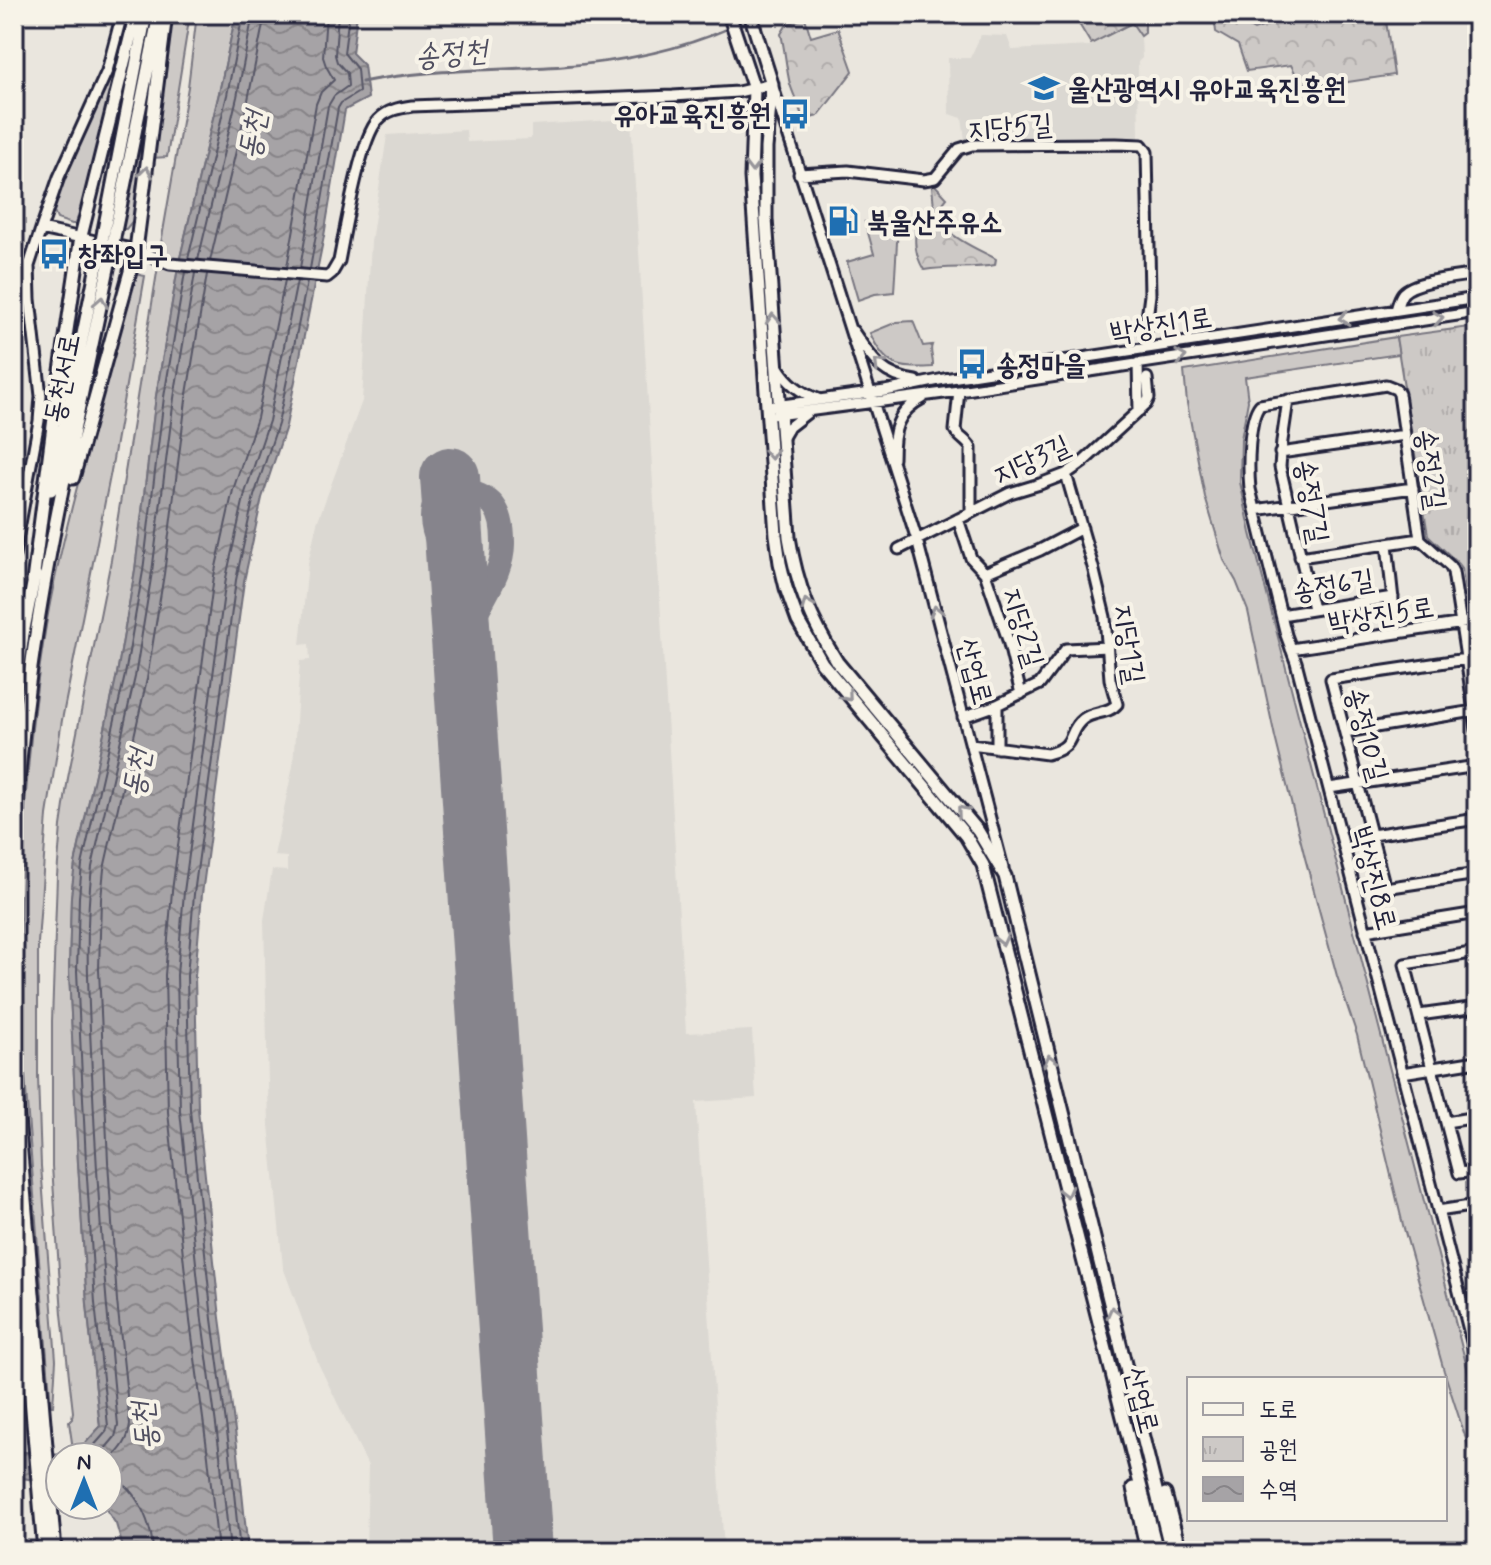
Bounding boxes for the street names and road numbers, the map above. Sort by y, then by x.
street label: 지당5길 [967,107,1054,150]
street label: 박상진1로 [1108,300,1215,353]
street label: 동천서로 [37,331,90,426]
street label: 송정2길 [1406,427,1454,512]
street label: 지당3길 [988,428,1076,495]
street label: 송정7길 [1285,457,1336,546]
street label: 송정6길 [1290,562,1377,611]
street label: 지당2길 [992,583,1051,672]
street label: 박상진5로 [1326,590,1437,643]
street label: 지당1길 [1103,602,1152,687]
street label: 산업로 [947,634,1000,709]
street label: 송정10길 [1335,684,1396,786]
street label: 박상진8로 [1341,823,1404,935]
street label: 산업로 [1114,1363,1167,1438]

